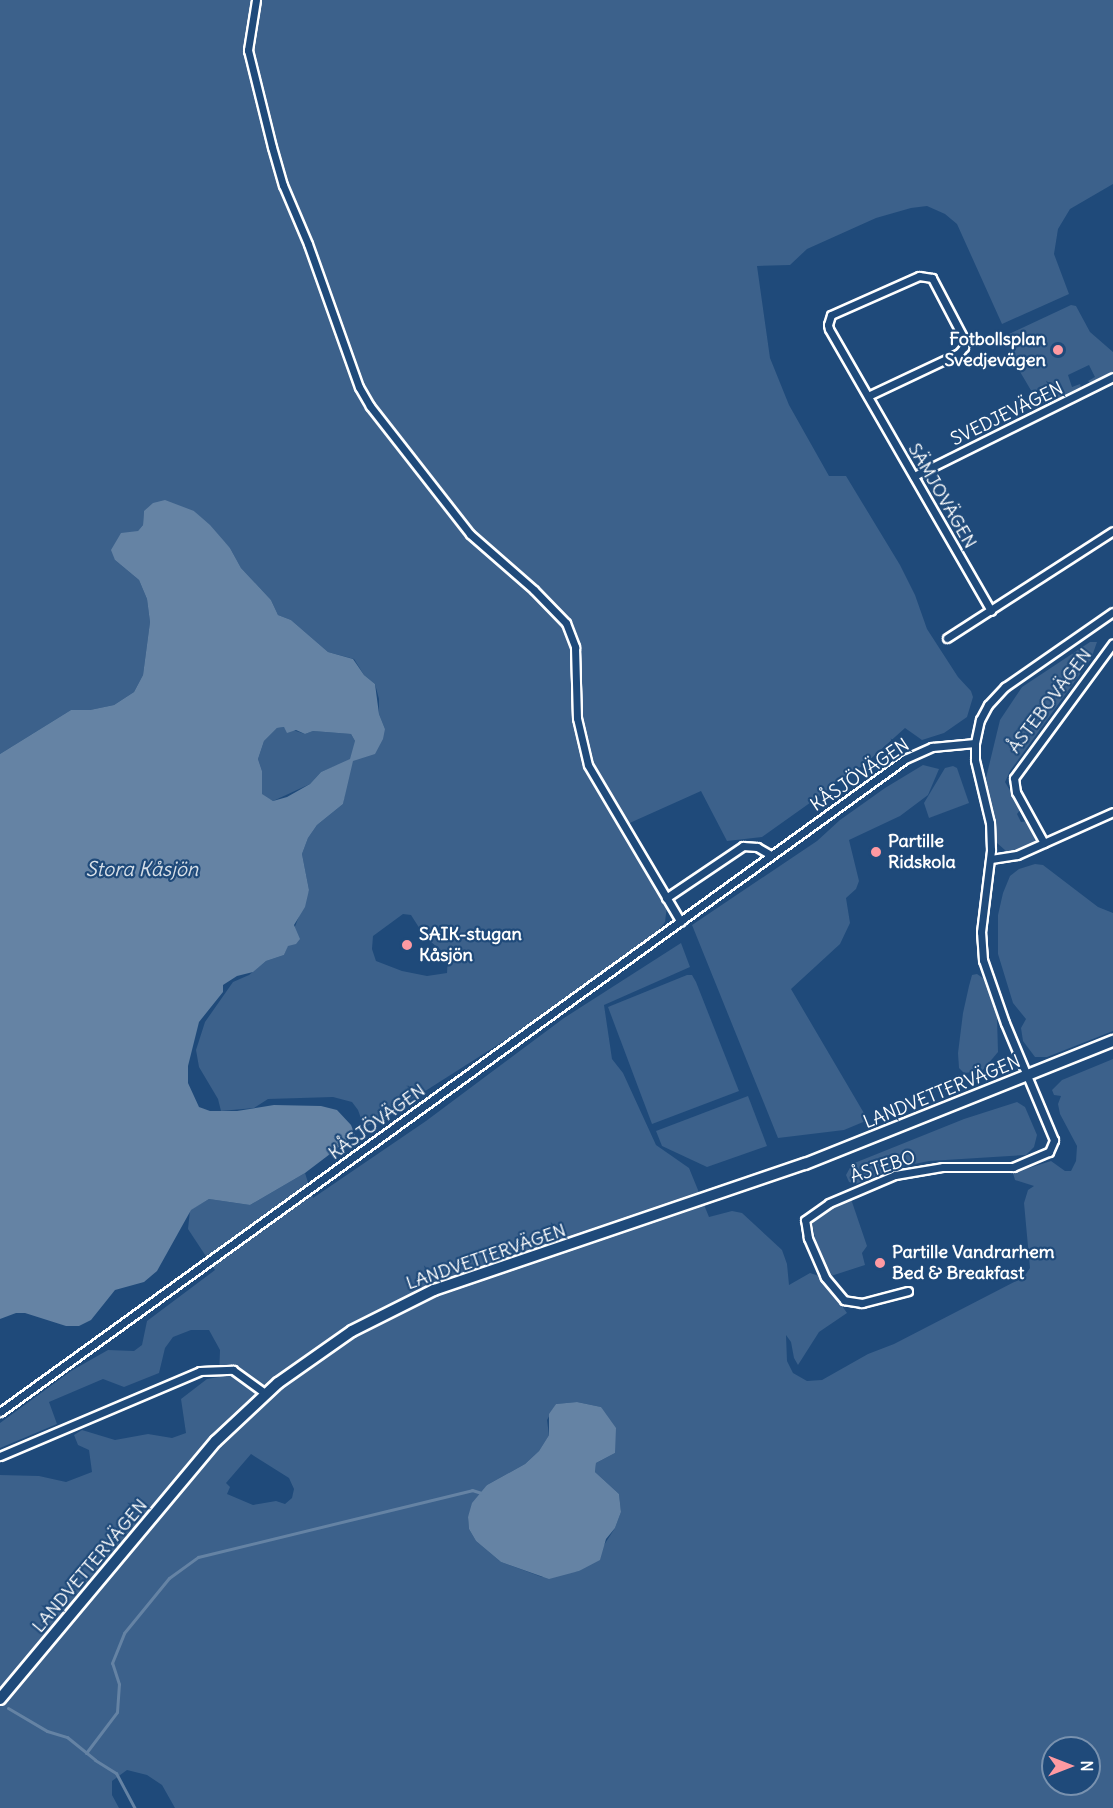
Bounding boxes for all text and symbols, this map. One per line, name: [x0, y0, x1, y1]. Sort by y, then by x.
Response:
place label: Fotbollsplan Svedjevägen: [944, 329, 1046, 372]
marker: Fotbollsplan Svedjevägen: [1051, 343, 1065, 357]
street label: SVEDJEVÄGEN: [947, 378, 1067, 450]
street label: SÄMJOVÄGEN: [903, 440, 981, 552]
street label: ÅSTEBOVÄGEN: [1004, 644, 1096, 758]
street label: KÅSJÖVÄGEN: [807, 734, 913, 816]
place label: Partille Ridskola: [888, 831, 956, 874]
marker: Partille Ridskola: [869, 845, 883, 859]
water label: Stora Kåsjön: [86, 856, 198, 880]
place label: SAIK-stugan Kåsjön: [419, 924, 522, 966]
marker: SAIK-stugan Kåsjön: [400, 938, 414, 952]
street label: LANDVETTERVÄGEN: [860, 1051, 1024, 1133]
street label: KÅSJÖVÄGEN: [324, 1080, 430, 1164]
street label: ÅSTEBO: [848, 1146, 918, 1188]
street label: LANDVETTERVÄGEN: [403, 1220, 569, 1294]
place label: Partille Vandrarhem Bed & Breakfast: [892, 1242, 1055, 1284]
marker: Partille Vandrarhem Bed & Breakfast: [873, 1256, 887, 1270]
street label: LANDVETTERVÄGEN: [28, 1495, 152, 1637]
north arrow: [1041, 1736, 1101, 1796]
text: N: [1077, 1760, 1097, 1772]

